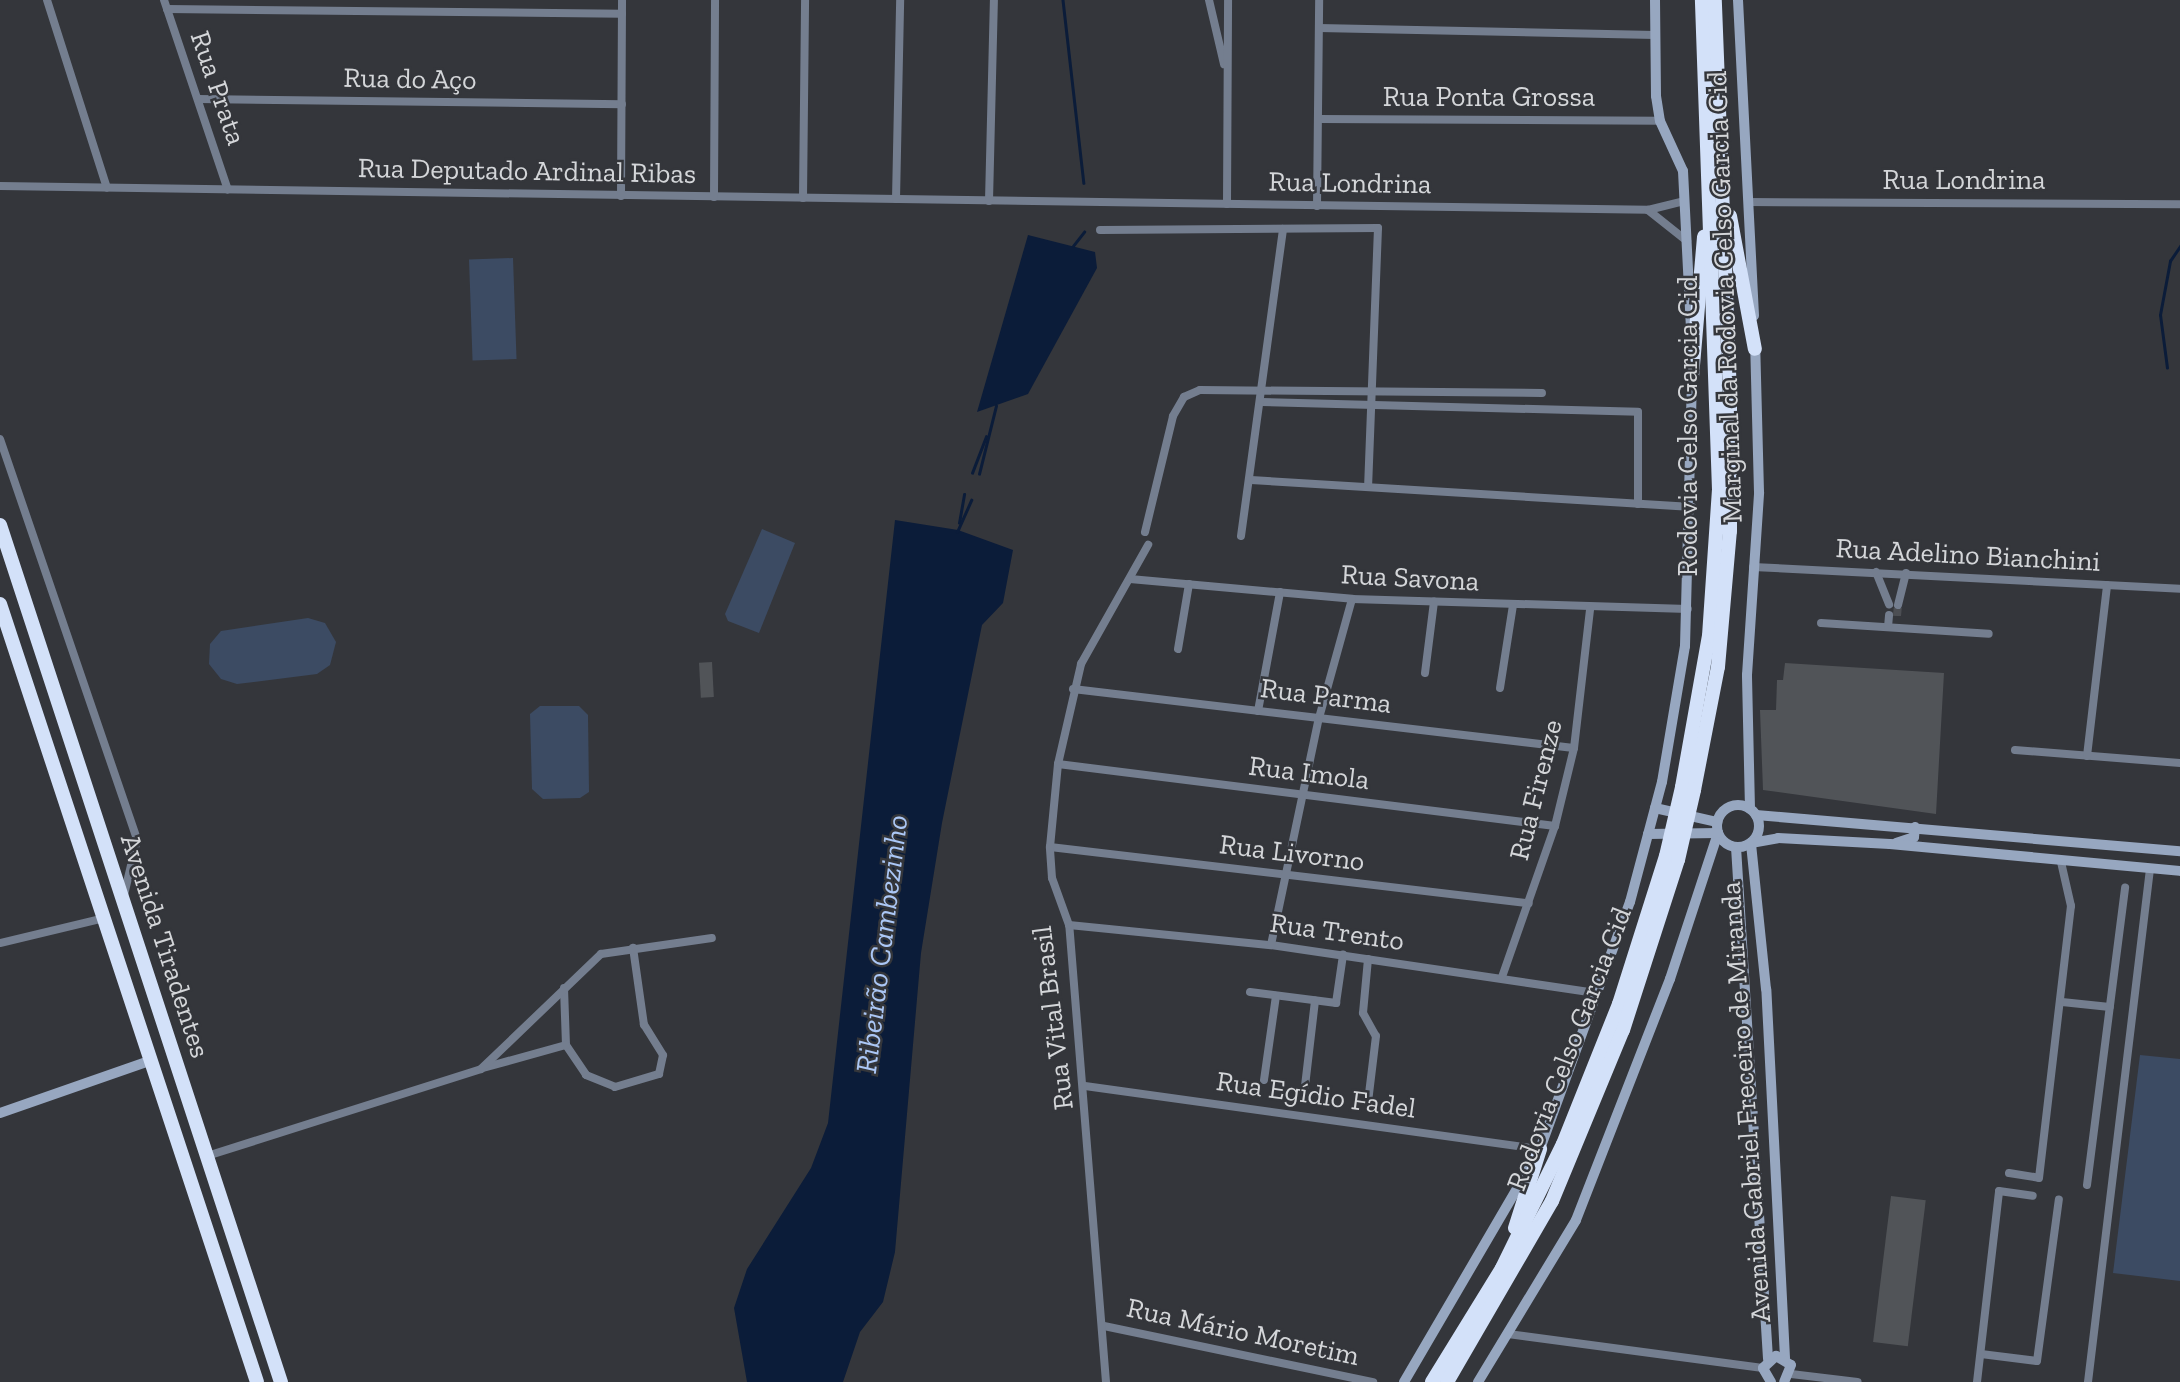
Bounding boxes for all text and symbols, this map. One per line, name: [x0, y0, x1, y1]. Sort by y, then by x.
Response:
street label: Rua Prata: [183, 27, 253, 149]
street label: Rua do Aço: [343, 61, 477, 97]
street label: Marginal da Rodovia Celso Garcia Cid: [1700, 70, 1750, 524]
street label: Rua Ponta Grossa: [1383, 80, 1595, 114]
street label: Rua Deputado Ardinal Ribas: [357, 151, 697, 191]
street label: Rua Londrina: [1882, 163, 2046, 197]
street label: Rua Londrina: [1268, 165, 1432, 201]
street label: Rodovia Celso Garcia Cid: [1671, 276, 1705, 576]
street label: Rua Adelino Bianchini: [1834, 531, 2102, 579]
street label: Rua Savona: [1340, 558, 1480, 598]
street label: Rua Parma: [1259, 671, 1393, 721]
street label: Rua Firenze: [1502, 716, 1570, 864]
street label: Rua Imola: [1247, 749, 1371, 797]
water label: Ribeirão Cambezinho: [848, 813, 916, 1075]
street label: Rua Livorno: [1218, 827, 1366, 879]
street label: Avenida Tiradentes: [113, 830, 217, 1062]
street label: Avenida Gabriel Freceiro de Miranda: [1714, 880, 1778, 1324]
street label: Rodovia Celso Garcia Cid: [1499, 903, 1639, 1195]
street label: Rua Trento: [1268, 906, 1406, 958]
street label: Rua Vital Brasil: [1025, 924, 1081, 1112]
street label: Rua Egídio Fadel: [1214, 1064, 1418, 1126]
street label: Rua Mário Moretim: [1124, 1291, 1362, 1373]

